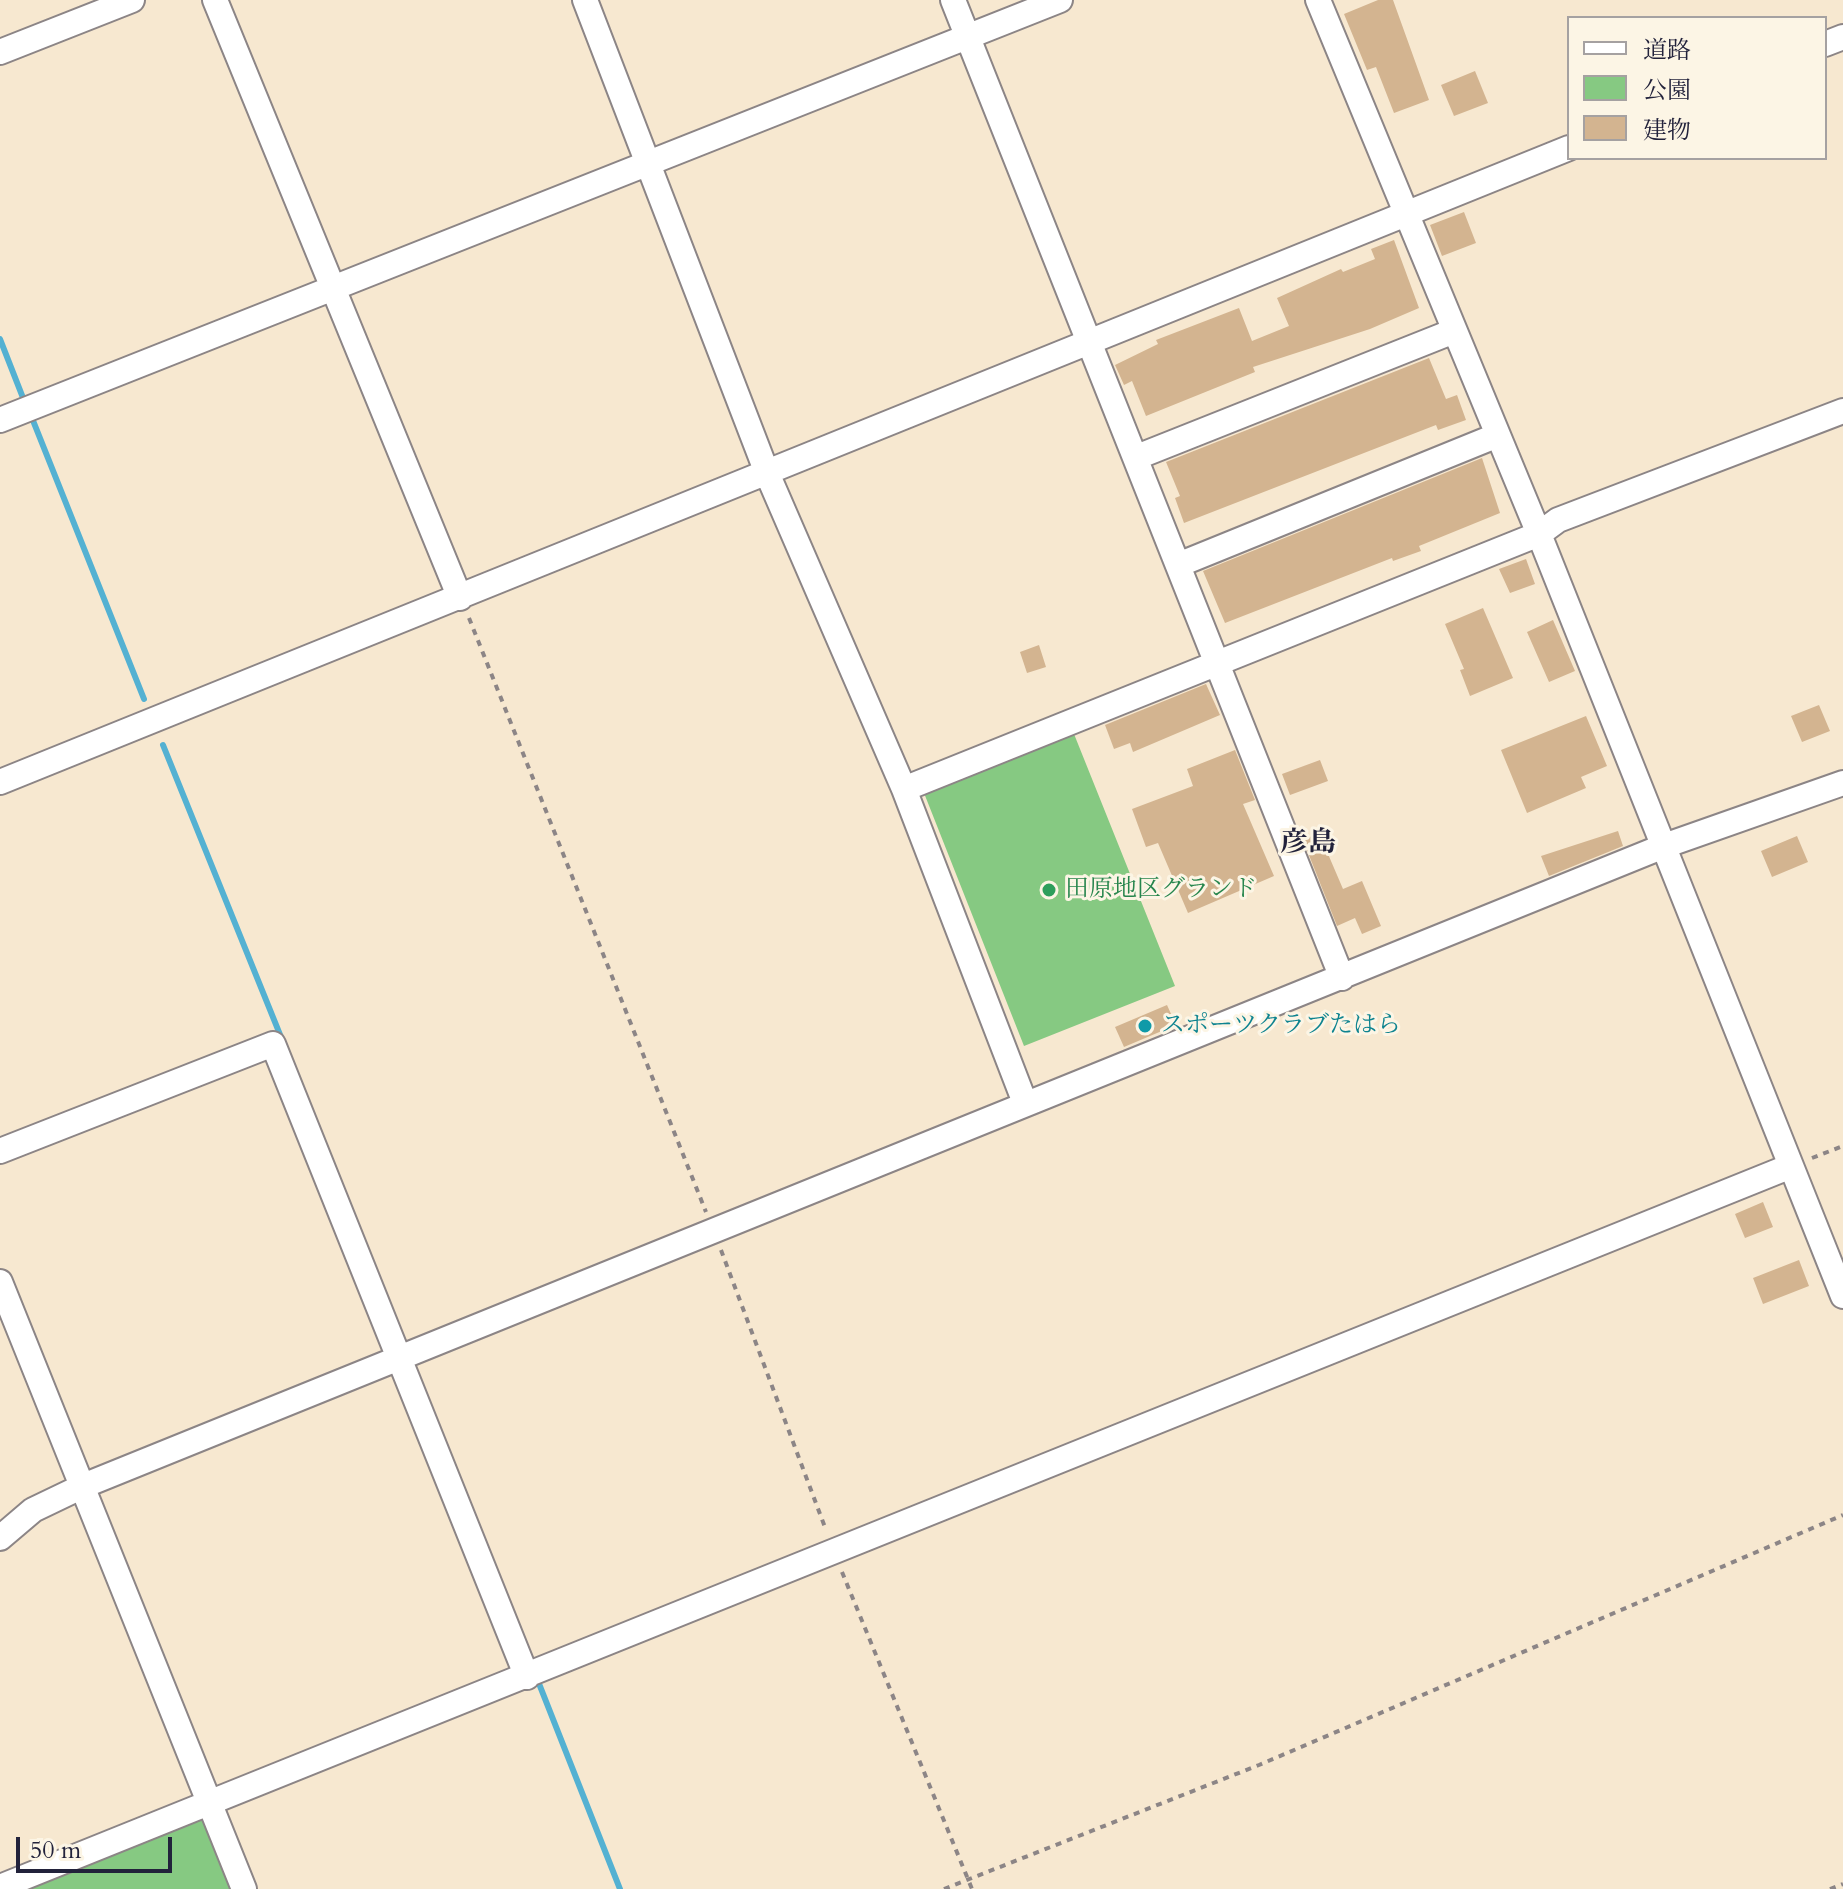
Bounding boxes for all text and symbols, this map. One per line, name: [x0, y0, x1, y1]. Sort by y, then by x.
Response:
legend: [1567, 16, 1827, 160]
text: 道路: [1643, 34, 1691, 67]
text: 公園: [1643, 74, 1691, 107]
text: 建物: [1643, 114, 1691, 147]
district label: 彦島: [1280, 828, 1336, 862]
place label: 田原地区グランド: [1065, 876, 1257, 904]
marker: 田原地区グランド: [1040, 881, 1058, 899]
place label: スポーツクラブたはら: [1161, 1012, 1401, 1040]
marker: スポーツクラブたはら: [1136, 1017, 1154, 1035]
scale bar: [20, 1821, 176, 1871]
text: 50 m: [30, 1834, 81, 1867]

